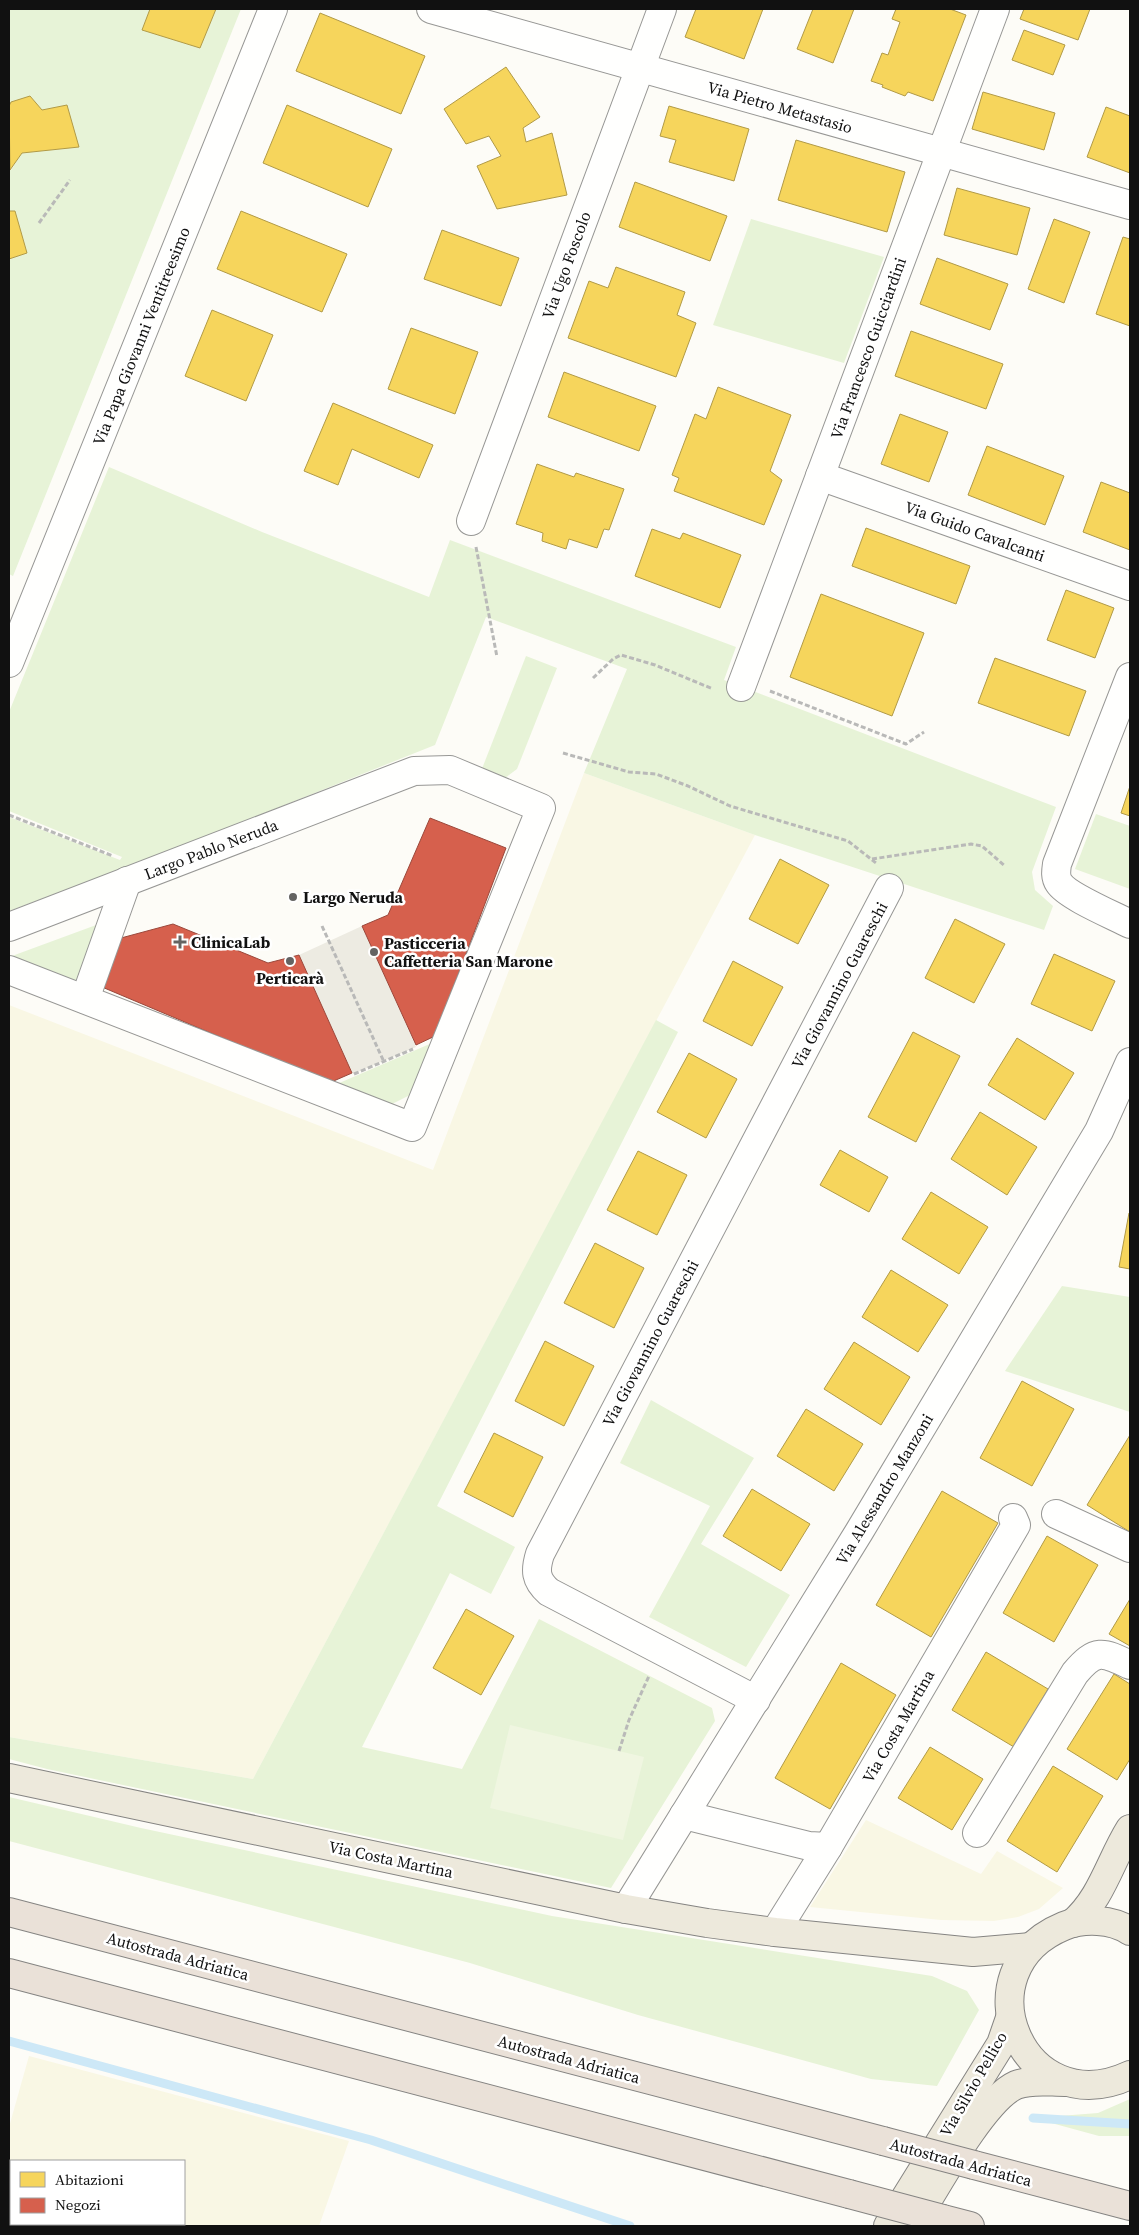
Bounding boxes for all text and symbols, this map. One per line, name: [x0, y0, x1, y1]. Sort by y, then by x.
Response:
street label: Via Pietro Metastasio: [705, 76, 855, 138]
street label: Via Ugo Foscolo: [536, 208, 596, 322]
street label: Via Papa Giovanni Ventitreesimo: [87, 223, 195, 448]
street label: Via Francesco Guicciardini: [825, 254, 911, 442]
street label: Via Guido Cavalcanti: [902, 495, 1048, 567]
street label: Largo Pablo Neruda: [141, 813, 282, 885]
place label: Largo Neruda: [303, 886, 404, 908]
marker: Largo Neruda: [287, 891, 299, 903]
street label: Via Giovannino Guareschi: [786, 898, 892, 1072]
place label: ClinicaLab: [191, 931, 270, 953]
place label: Pasticceria Caffetteria San Marone: [384, 932, 553, 972]
marker: ClinicaLab: [173, 935, 187, 949]
marker: Pasticceria Caffetteria San Marone: [368, 946, 380, 958]
marker: Perticarà: [284, 955, 296, 967]
place label: Perticarà: [256, 967, 325, 989]
street label: Via Giovannino Guareschi: [597, 1256, 703, 1430]
street label: Via Alessandro Manzoni: [830, 1409, 938, 1569]
street label: Via Costa Martina: [857, 1665, 940, 1786]
street label: Via Costa Martina: [327, 1835, 456, 1883]
street label: Autostrada Adriatica: [105, 1926, 252, 1986]
street label: Via Silvio Pellico: [934, 2027, 1012, 2141]
street label: Autostrada Adriatica: [496, 2029, 643, 2089]
street label: Autostrada Adriatica: [888, 2132, 1035, 2192]
legend: [10, 2160, 185, 2225]
text: Abitazioni: [55, 2169, 124, 2190]
text: Negozi: [55, 2194, 101, 2215]

